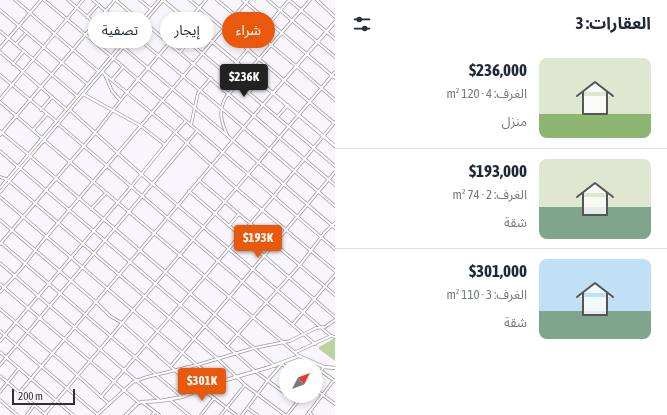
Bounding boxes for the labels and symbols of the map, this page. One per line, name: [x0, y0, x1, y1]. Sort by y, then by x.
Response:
pin: $236K: [216, 64, 272, 98]
pin: $193K: [230, 225, 286, 259]
north arrow: [279, 359, 323, 403]
pin: $301K: [174, 368, 230, 402]
scale bar: [12, 387, 75, 406]

